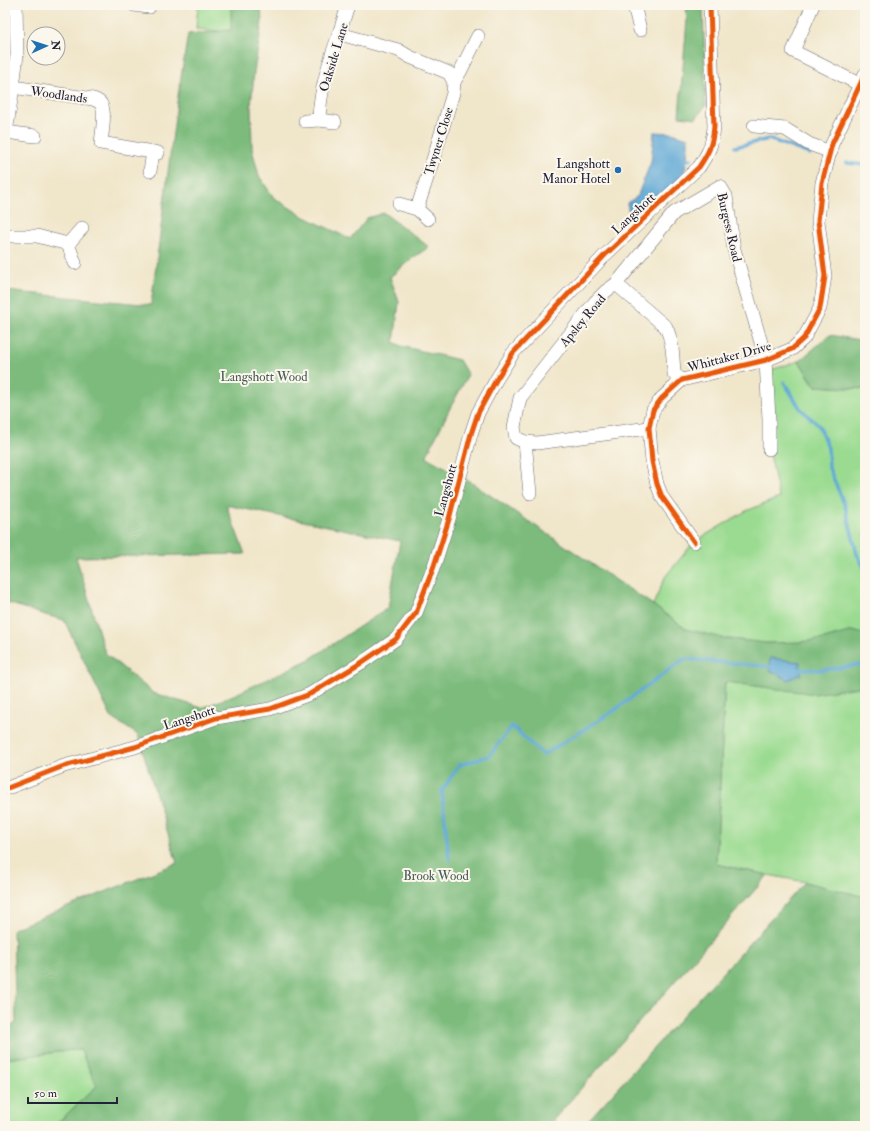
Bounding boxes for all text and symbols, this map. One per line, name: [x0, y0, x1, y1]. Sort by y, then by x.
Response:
street label: Oakside Lane: [316, 20, 352, 94]
north arrow: [26, 26, 66, 66]
text: N: [49, 39, 62, 52]
street label: Woodlands: [28, 83, 89, 107]
street label: Twyner Close: [421, 105, 458, 178]
place label: Langshott Manor Hotel: [542, 156, 611, 187]
marker: Langshott Manor Hotel: [613, 165, 623, 175]
street label: Langshott: [609, 190, 659, 238]
street label: Burgess Road: [713, 191, 745, 264]
street label: Apsley Road: [556, 291, 610, 352]
street label: Whittaker Drive: [685, 338, 773, 376]
park label: Langshott Wood: [220, 369, 308, 385]
street label: Langshott: [431, 462, 461, 518]
street label: Langshott: [161, 702, 217, 734]
park label: Brook Wood: [403, 868, 469, 884]
scale bar: [28, 1079, 117, 1105]
text: 50 m: [34, 1086, 58, 1101]

